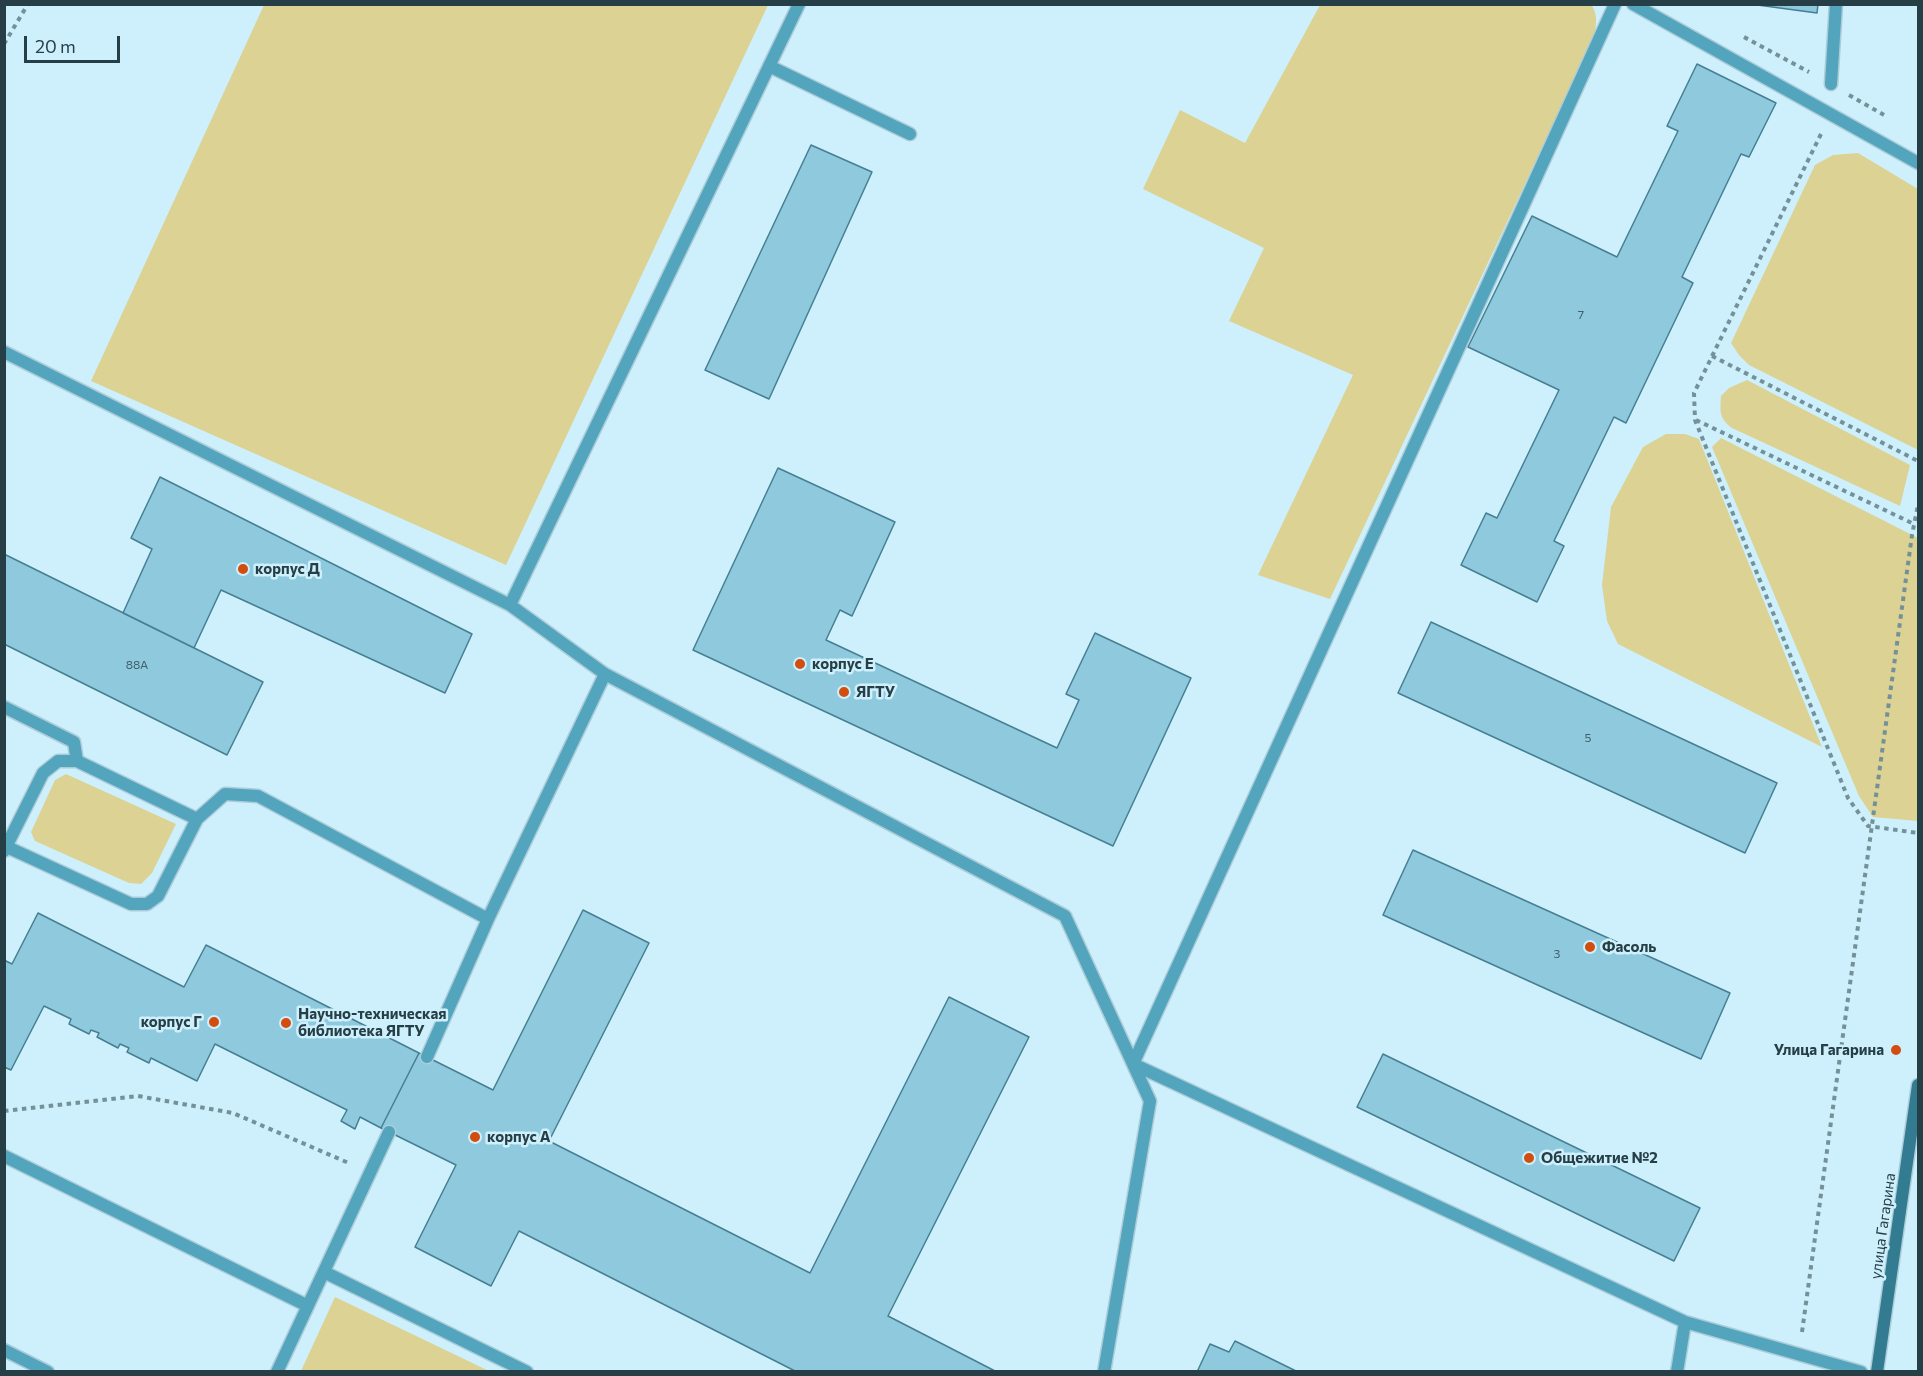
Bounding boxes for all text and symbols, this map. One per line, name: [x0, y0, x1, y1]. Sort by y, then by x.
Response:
scale bar: [27, 24, 123, 62]
text: 20 m: [35, 35, 76, 57]
house number: 7: [1578, 308, 1584, 322]
place label: корпус Д: [255, 560, 320, 578]
marker: корпус Д: [236, 562, 250, 576]
place label: корпус Е: [812, 655, 874, 673]
marker: корпус Е: [793, 657, 807, 671]
house number: 88А: [126, 658, 148, 672]
place label: ЯГТУ: [856, 683, 895, 701]
marker: ЯГТУ: [837, 685, 851, 699]
house number: 5: [1585, 731, 1591, 745]
place label: Фасоль: [1602, 938, 1656, 956]
marker: Фасоль: [1583, 940, 1597, 954]
house number: 3: [1554, 947, 1560, 961]
place label: Научно-техническая библиотека ЯГТУ: [298, 1005, 447, 1040]
place label: корпус Г: [141, 1013, 202, 1031]
marker: корпус Г: [207, 1015, 221, 1029]
marker: Научно-техническая библиотека ЯГТУ: [279, 1016, 293, 1030]
place label: Улица Гагарина: [1774, 1041, 1884, 1059]
marker: Улица Гагарина: [1889, 1043, 1903, 1057]
place label: корпус А: [487, 1128, 550, 1146]
marker: корпус А: [468, 1130, 482, 1144]
place label: Общежитие №2: [1541, 1149, 1658, 1167]
marker: Общежитие №2: [1522, 1151, 1536, 1165]
street label: улица Гагарина: [1867, 1172, 1899, 1280]

